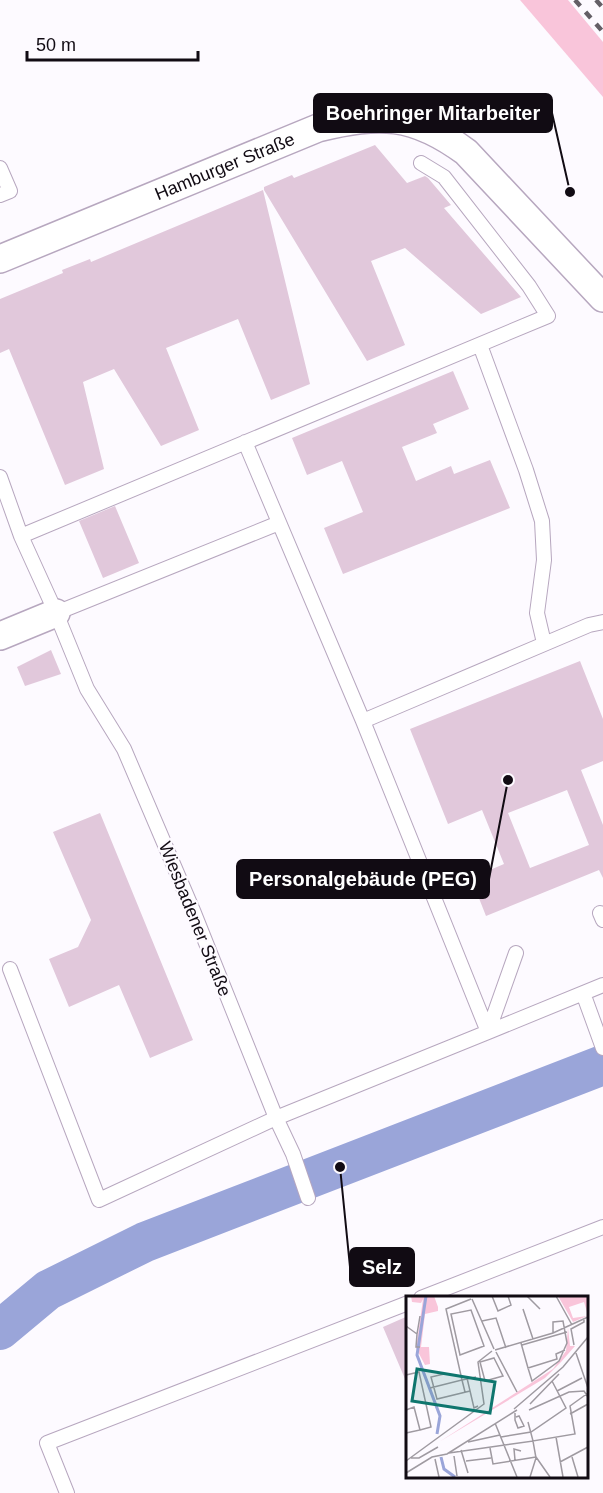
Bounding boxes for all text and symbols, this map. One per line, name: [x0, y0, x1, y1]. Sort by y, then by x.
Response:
scale bar: [27, 24, 198, 62]
text: 50 m: [36, 35, 76, 55]
callout: Boehringer Mitarbeiter: [314, 94, 552, 132]
text: Boehringer Mitarbeiter: [326, 102, 540, 124]
street label: Hamburger Straße: [152, 129, 297, 204]
street label: Wiesbadener Straße: [155, 839, 235, 999]
callout: Personalgebäude (PEG): [237, 860, 489, 898]
text: Personalgebäude (PEG): [249, 868, 477, 890]
callout: Selz: [350, 1248, 414, 1286]
text: Selz: [362, 1256, 402, 1278]
inset map: [406, 1296, 588, 1478]

